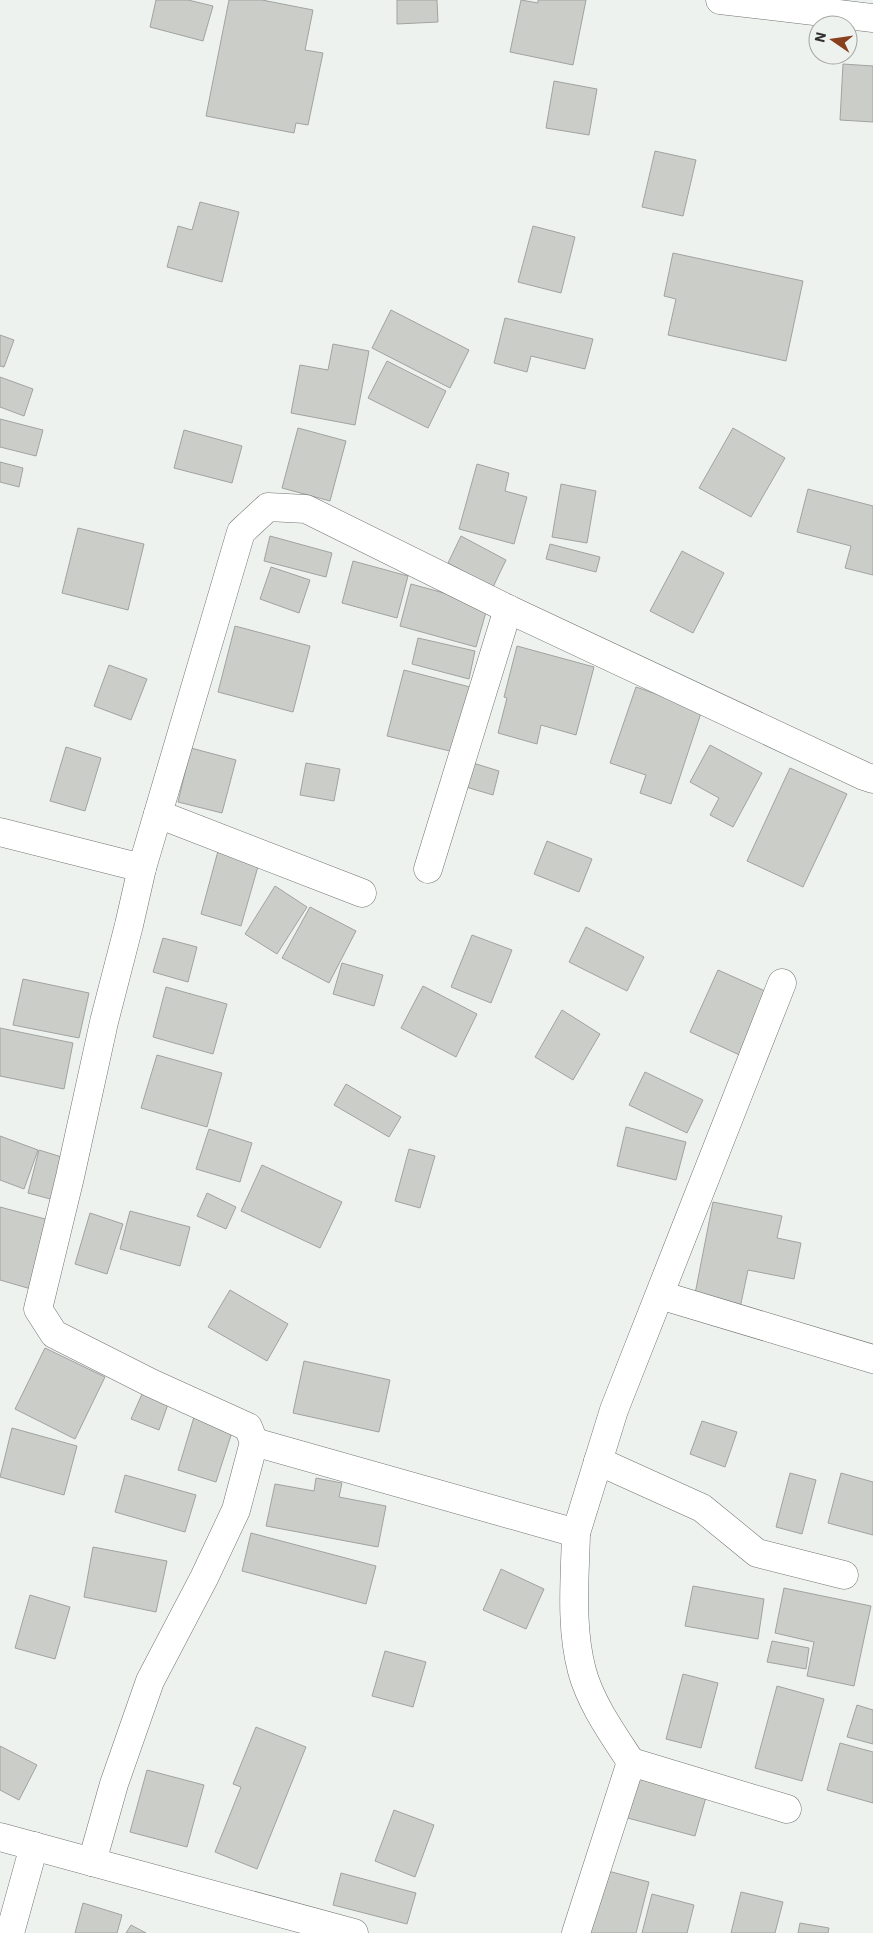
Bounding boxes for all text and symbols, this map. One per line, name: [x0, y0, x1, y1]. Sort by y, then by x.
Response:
north arrow: [808, 15, 858, 65]
text: N: [810, 30, 830, 44]

